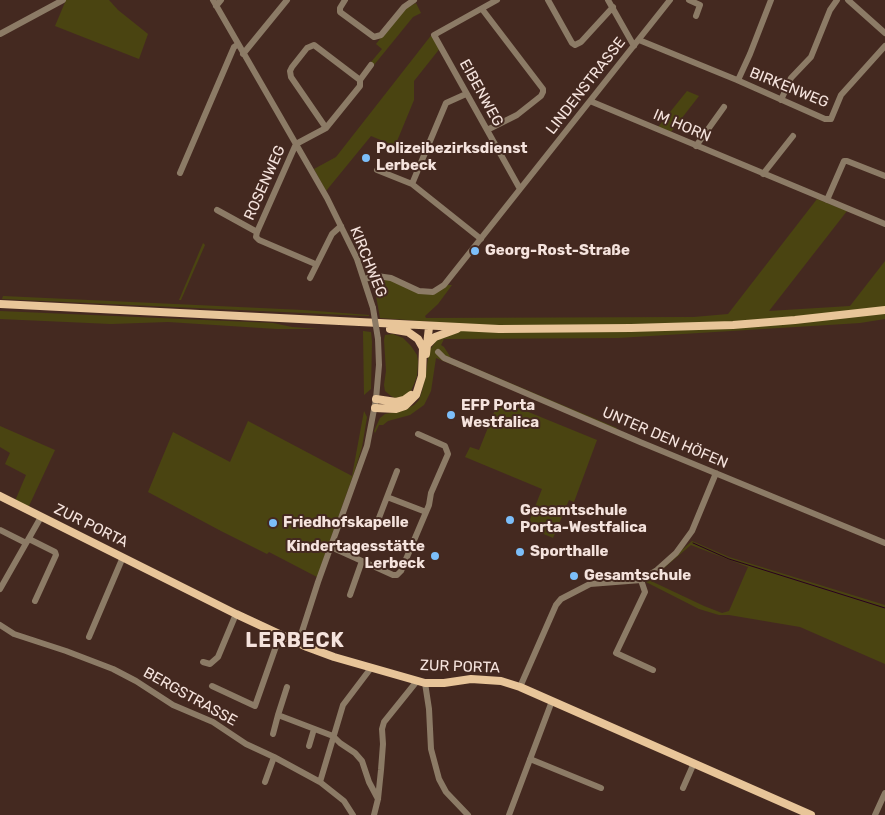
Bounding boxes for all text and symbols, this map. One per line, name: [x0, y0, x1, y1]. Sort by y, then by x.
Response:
street label: LINDENSTRASSE: [543, 34, 629, 138]
street label: EIBENWEG: [455, 56, 507, 130]
street label: BIRKENWEG: [747, 64, 831, 112]
street label: IM HORN: [651, 106, 713, 146]
place label: Polizeibezirksdienst Lerbeck: [376, 140, 527, 175]
street label: ROSENWEG: [241, 143, 289, 223]
marker: Polizeibezirksdienst Lerbeck: [360, 152, 372, 164]
street label: KIRCHWEG: [346, 224, 390, 300]
place label: Georg-Rost-Straße: [485, 242, 630, 260]
marker: Georg-Rost-Straße: [469, 245, 481, 257]
place label: EFP Porta Westfalica: [461, 397, 539, 432]
street label: UNTER DEN HÖFEN: [599, 403, 731, 473]
marker: EFP Porta Westfalica: [445, 409, 457, 421]
street label: ZUR PORTA: [51, 500, 131, 552]
place label: Gesamtschule Porta-Westfalica: [520, 502, 647, 537]
place label: Friedhofskapelle: [283, 514, 409, 532]
marker: Gesamtschule Porta-Westfalica: [504, 514, 516, 526]
marker: Friedhofskapelle: [267, 517, 279, 529]
place label: Kindertagesstätte Lerbeck: [286, 538, 425, 573]
place label: Sporthalle: [530, 543, 608, 561]
marker: Sporthalle: [514, 546, 526, 558]
marker: Kindertagesstätte Lerbeck: [429, 550, 441, 562]
place label: Gesamtschule: [584, 567, 691, 585]
marker: Gesamtschule: [568, 570, 580, 582]
district label: LERBECK: [244, 629, 346, 653]
street label: ZUR PORTA: [420, 657, 500, 677]
street label: BERGSTRASSE: [140, 664, 240, 730]

